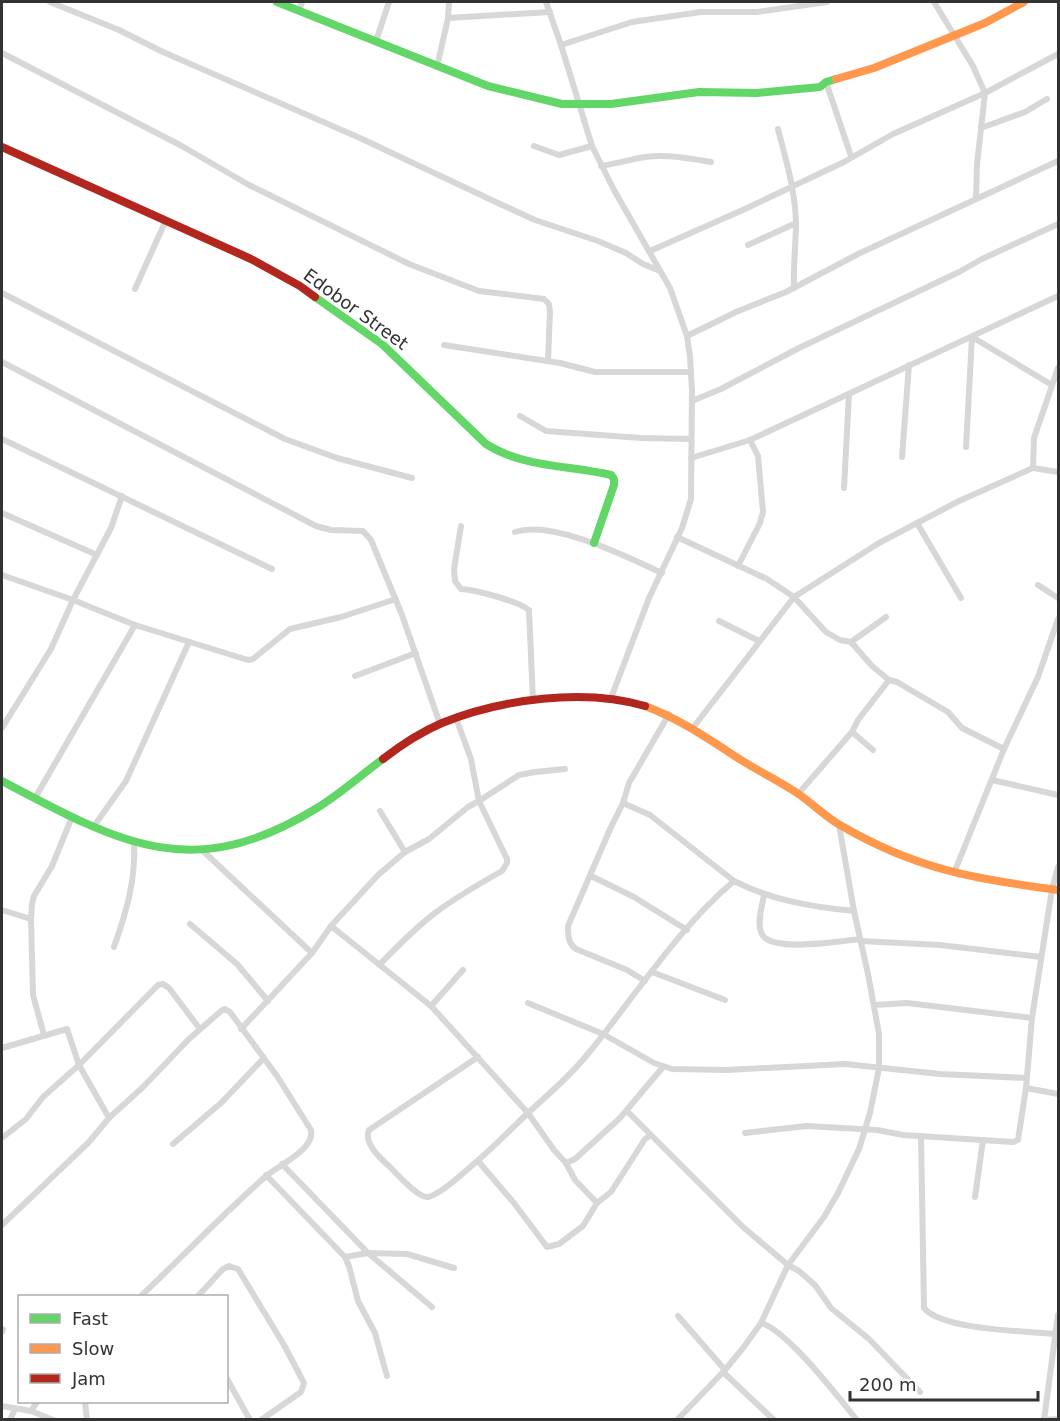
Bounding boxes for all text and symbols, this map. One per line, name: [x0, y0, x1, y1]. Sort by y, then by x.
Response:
street label: Edobor Street: [300, 264, 412, 354]
legend: [18, 1295, 228, 1403]
text: Fast: [72, 1308, 108, 1329]
text: Slow: [72, 1338, 114, 1359]
scale bar: [850, 1364, 1038, 1402]
text: Jam: [71, 1368, 106, 1389]
text: 200 m: [859, 1374, 917, 1395]

